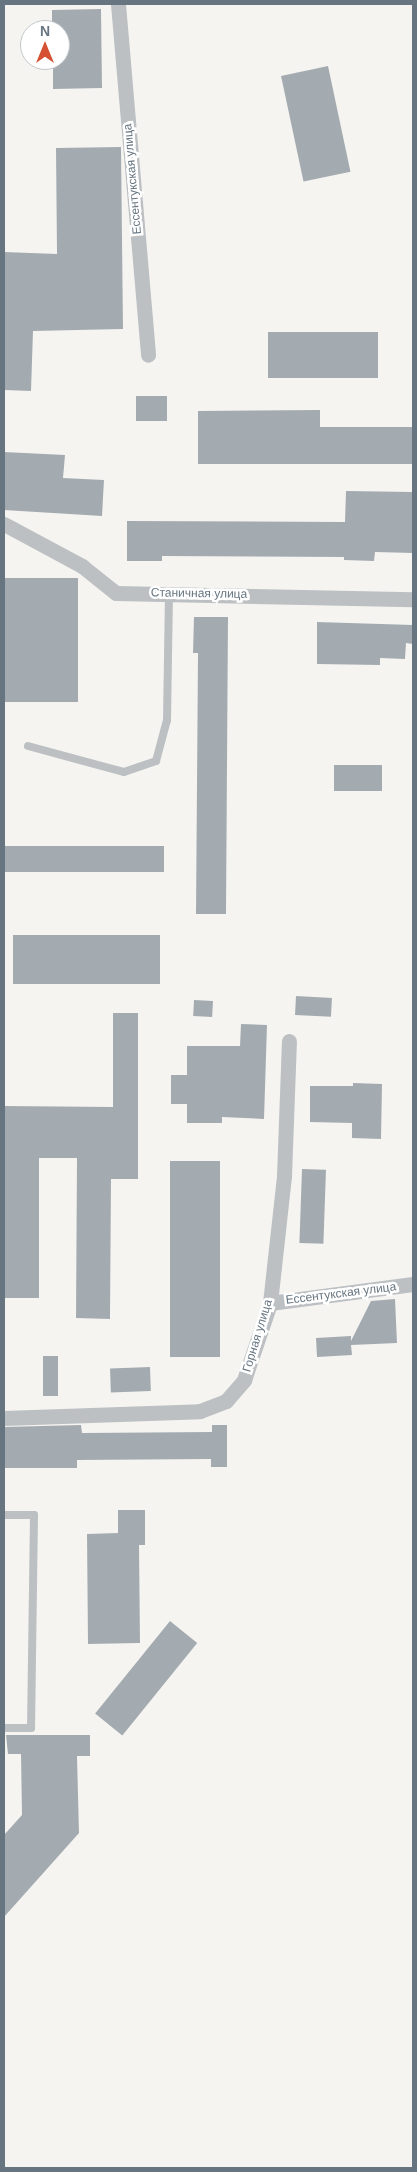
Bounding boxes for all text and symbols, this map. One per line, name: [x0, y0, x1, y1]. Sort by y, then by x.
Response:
north arrow: [20, 20, 70, 70]
text: N: [40, 23, 50, 39]
street label: Ессентукская улица: [121, 123, 145, 235]
street label: Станичная улица: [151, 586, 247, 602]
street label: Ессентукская улица: [285, 1280, 397, 1308]
street label: Горная улица: [240, 1298, 276, 1374]

